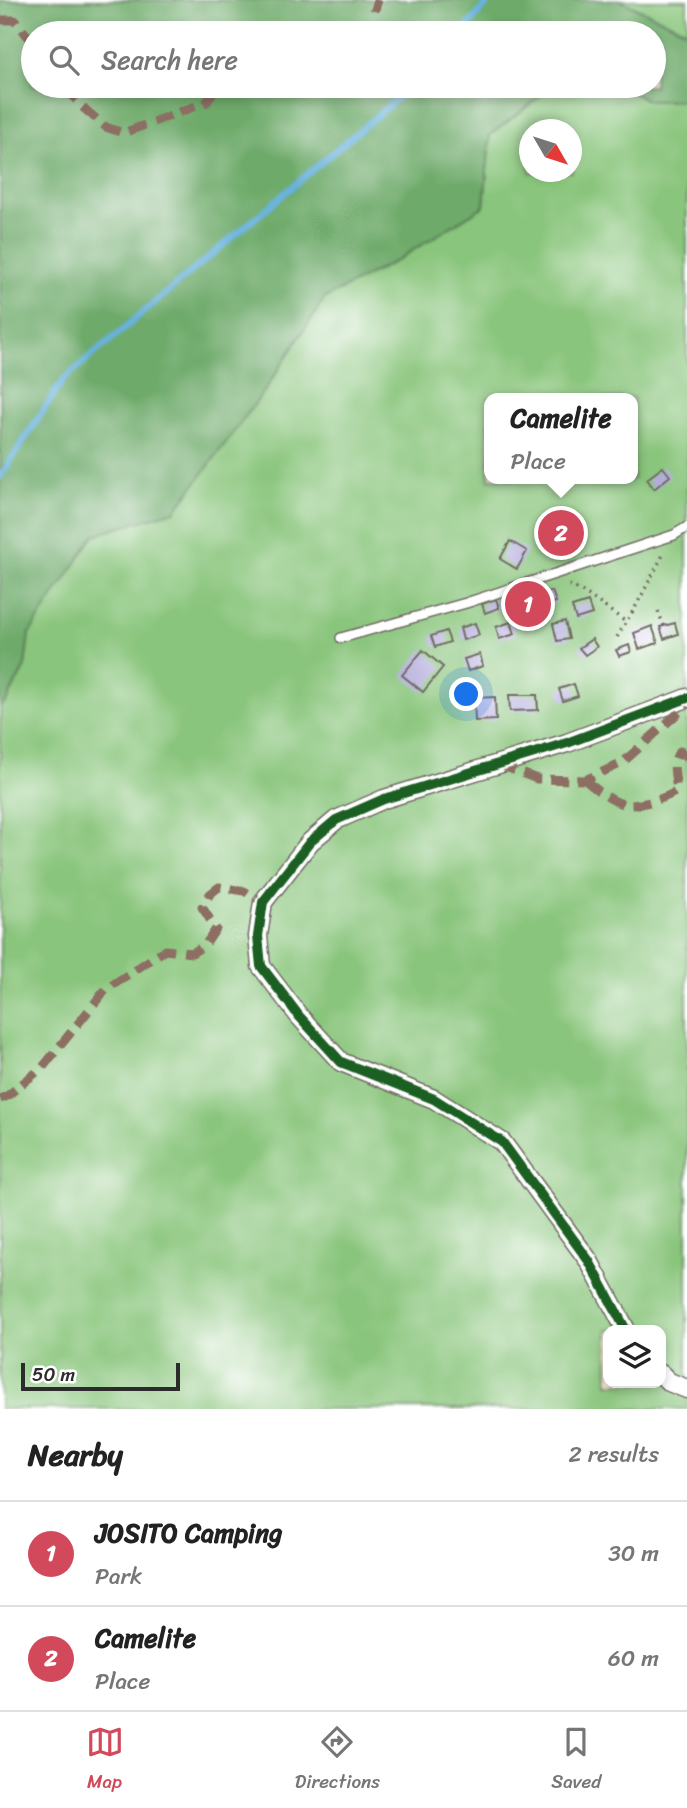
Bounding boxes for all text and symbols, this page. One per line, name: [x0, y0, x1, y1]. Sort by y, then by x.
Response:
search box: [21, 21, 666, 98]
text: Search here: [101, 37, 238, 83]
icon: search: [45, 41, 83, 79]
north arrow: [519, 119, 582, 182]
popup: [484, 393, 638, 484]
text: Camelite: [510, 395, 612, 441]
text: Place: [510, 441, 566, 482]
pin: 2: [538, 507, 584, 559]
pin: 1: [505, 578, 551, 630]
your location: [449, 677, 483, 711]
map controls: [603, 1325, 666, 1388]
button: layers: [603, 1325, 666, 1388]
text: 50 m: [32, 1358, 75, 1391]
scale bar: [21, 1360, 180, 1392]
text: Nearby: [28, 1428, 123, 1482]
text: 2 results: [568, 1434, 659, 1475]
text: JOSITO Camping: [95, 1510, 282, 1556]
text: 1: [46, 1533, 56, 1574]
text: 30 m: [608, 1533, 659, 1574]
text: Park: [95, 1556, 142, 1597]
text: Camelite: [95, 1615, 196, 1661]
text: 2: [44, 1638, 58, 1679]
text: 60 m: [608, 1638, 659, 1679]
text: Place: [95, 1661, 150, 1702]
tab: Map: [86, 1723, 124, 1798]
tab: Directions: [295, 1723, 380, 1798]
tab: Saved: [551, 1723, 601, 1798]

